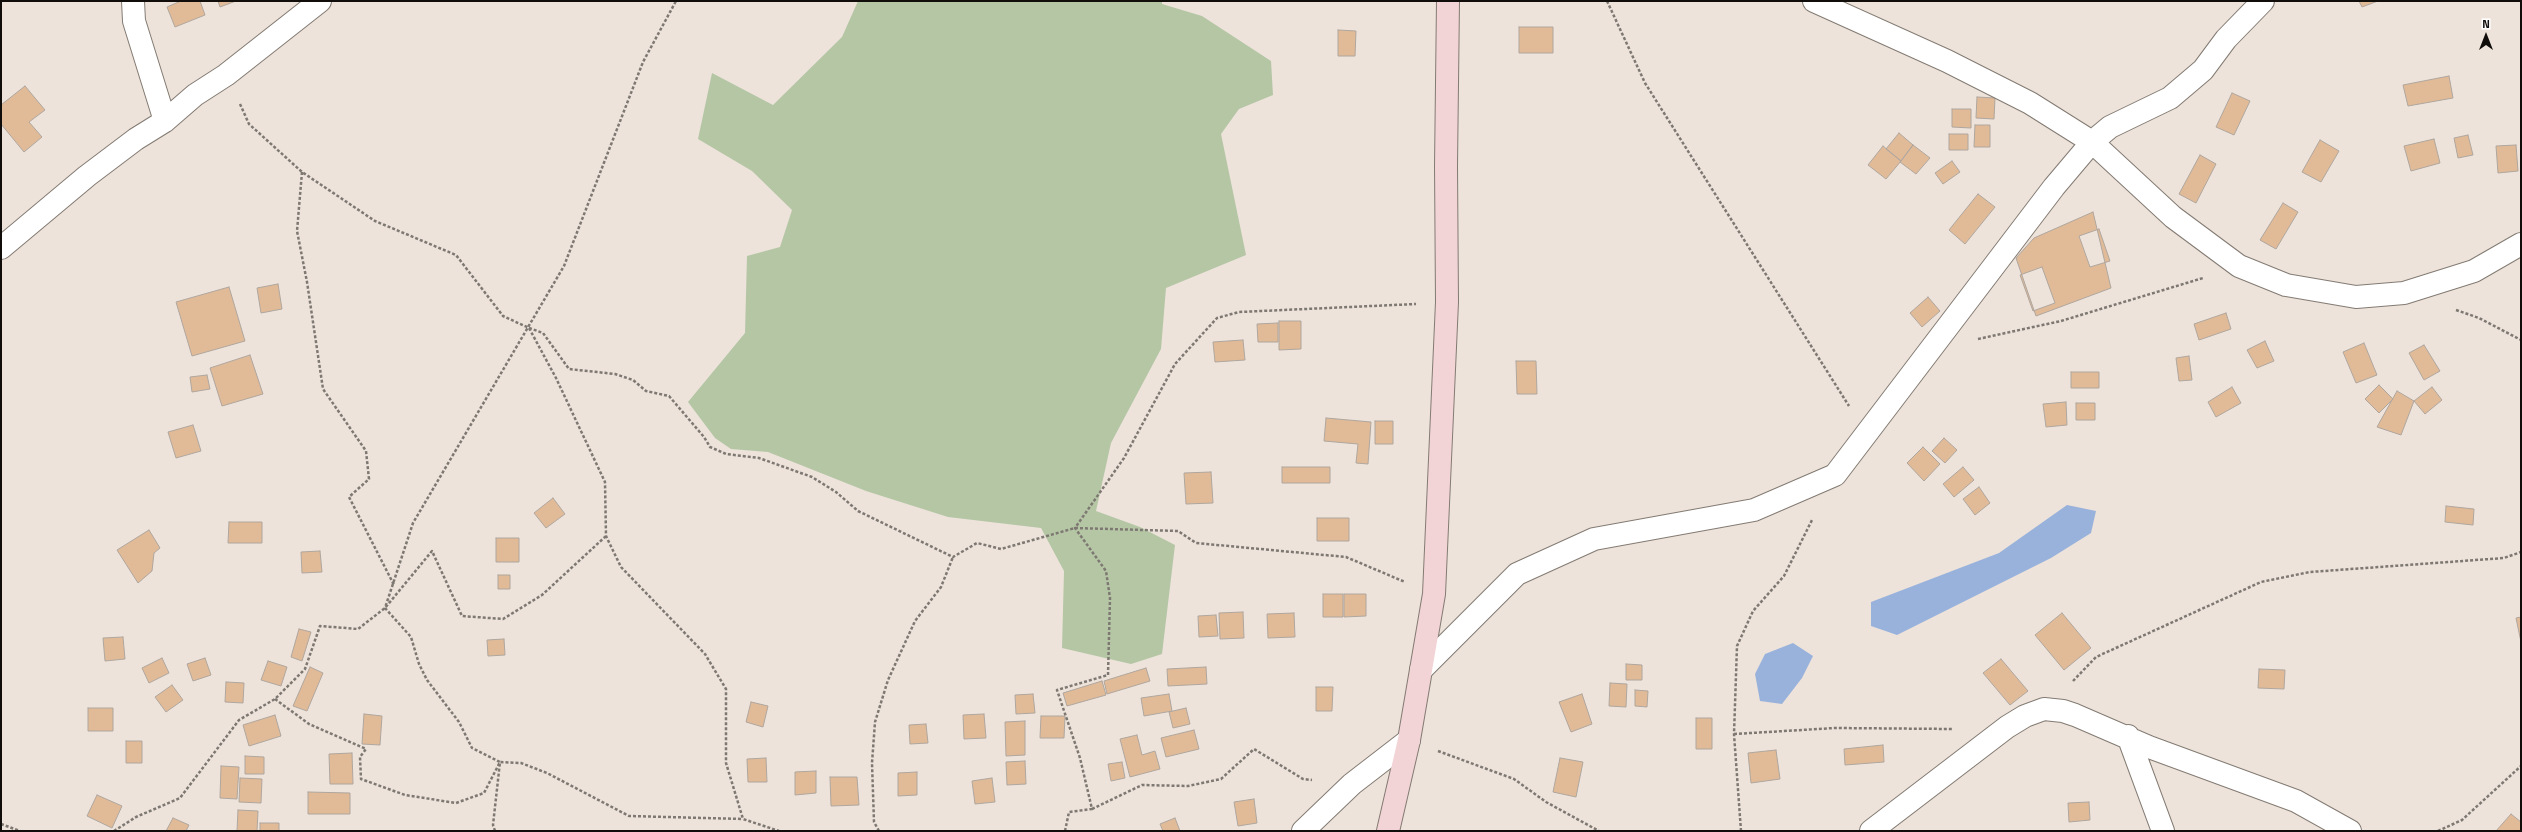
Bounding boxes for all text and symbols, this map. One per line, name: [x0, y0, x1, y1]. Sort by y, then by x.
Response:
north arrow: [2466, 16, 2506, 56]
text: N: [2482, 16, 2490, 32]

